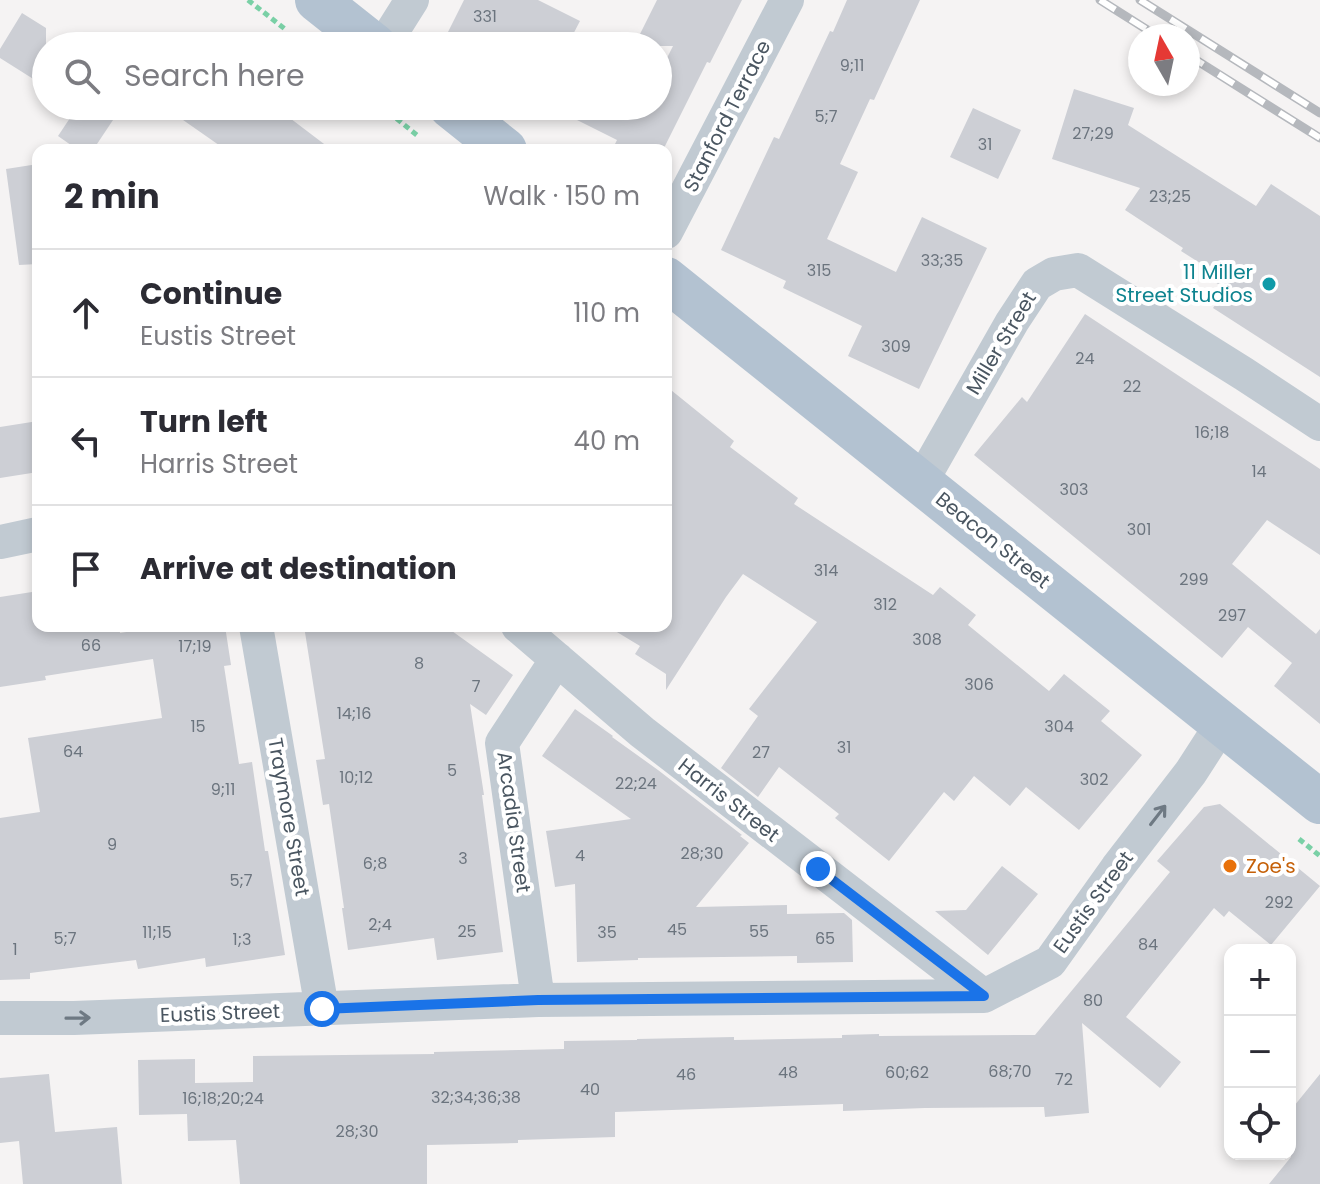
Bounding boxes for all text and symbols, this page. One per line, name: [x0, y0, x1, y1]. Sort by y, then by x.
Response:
house number: 331: [473, 5, 497, 28]
north arrow: [1128, 24, 1200, 96]
search box: [32, 32, 672, 120]
street label: Stanford Terrace: [677, 35, 777, 197]
icon: search: [60, 54, 104, 98]
text: Search here: [124, 54, 305, 97]
house number: 9;11: [840, 54, 864, 77]
house number: 5;7: [814, 105, 838, 128]
house number: 27;29: [1072, 122, 1114, 145]
house number: 31: [978, 133, 992, 156]
text: 2 min: [64, 172, 160, 220]
text: Walk · 150 m: [483, 178, 640, 214]
house number: 23;25: [1149, 185, 1191, 208]
house number: 33;35: [921, 249, 963, 272]
place label: 11 Miller Street Studios: [1116, 258, 1253, 309]
house number: 315: [807, 259, 831, 282]
text: Continue: [140, 272, 282, 315]
marker: 11 Miller Street Studios: [1260, 275, 1278, 293]
street label: Miller Street: [959, 286, 1043, 400]
icon: ahead: [64, 291, 108, 335]
text: 110 m: [573, 295, 640, 331]
text: Eustis Street: [140, 318, 296, 354]
house number: 309: [881, 335, 911, 358]
house number: 24: [1075, 347, 1095, 370]
house number: 22: [1123, 375, 1141, 398]
text: Turn left: [140, 400, 268, 443]
icon: left: [64, 419, 108, 463]
house number: 16;18: [1195, 421, 1229, 444]
text: 40 m: [574, 423, 640, 459]
text: Harris Street: [140, 446, 298, 482]
house number: 14: [1251, 460, 1267, 483]
house number: 303: [1060, 478, 1088, 501]
street label: Beacon Street: [930, 485, 1056, 595]
house number: 301: [1127, 518, 1151, 541]
icon: arrive: [64, 547, 108, 591]
text: Arrive at destination: [140, 547, 457, 590]
house number: 314: [814, 559, 838, 582]
house number: 299: [1179, 568, 1209, 591]
house number: 312: [873, 593, 897, 616]
house number: 297: [1218, 604, 1246, 627]
house number: 308: [912, 628, 942, 651]
house number: 66: [81, 634, 101, 657]
house number: 17;19: [178, 635, 212, 658]
house number: 8: [414, 652, 424, 675]
house number: 306: [964, 673, 994, 696]
house number: 7: [472, 675, 481, 698]
house number: 14;16: [337, 702, 371, 725]
house number: 15: [190, 715, 206, 738]
house number: 304: [1044, 715, 1074, 738]
street label: Traymore Street: [261, 736, 317, 898]
house number: 31: [837, 736, 851, 759]
house number: 64: [63, 740, 83, 763]
house number: 27: [752, 741, 770, 764]
street label: Arcadia Street: [490, 750, 538, 894]
street label: Harris Street: [672, 752, 786, 848]
house number: 5: [447, 759, 457, 782]
house number: 10;12: [339, 766, 373, 789]
house number: 302: [1080, 768, 1108, 791]
house number: 22;24: [615, 772, 657, 795]
house number: 9;11: [211, 778, 235, 801]
one-way arrow: [1149, 805, 1166, 826]
house number: 9: [107, 833, 117, 856]
house number: 28;30: [681, 842, 724, 865]
house number: 4: [575, 844, 585, 867]
street label: Eustis Street: [1046, 845, 1140, 959]
house number: 3: [458, 847, 468, 870]
route end: [800, 851, 836, 887]
house number: 6;8: [363, 852, 387, 875]
place label: Zoe's: [1246, 852, 1296, 880]
marker: Zoe's: [1221, 857, 1239, 875]
house number: 5;7: [229, 869, 253, 892]
house number: 292: [1265, 891, 1293, 914]
house number: 2;4: [368, 913, 392, 936]
house number: 45: [667, 918, 687, 941]
house number: 25: [457, 920, 477, 943]
house number: 55: [749, 920, 769, 943]
house number: 11;15: [142, 921, 172, 944]
house number: 35: [597, 921, 617, 944]
house number: 5;7: [53, 927, 77, 950]
house number: 65: [815, 927, 835, 950]
house number: 1;3: [233, 928, 251, 951]
house number: 84: [1138, 933, 1158, 956]
house number: 1: [12, 938, 18, 961]
map controls: [1224, 944, 1296, 1160]
button: +: [1224, 944, 1296, 1016]
house number: 80: [1083, 989, 1103, 1012]
route start: [304, 991, 340, 1027]
street label: Eustis Street: [160, 997, 280, 1029]
one-way arrow: [64, 1010, 91, 1025]
button: −: [1224, 1016, 1296, 1088]
house number: 68;70: [988, 1060, 1032, 1083]
house number: 48: [778, 1061, 798, 1084]
house number: 60;62: [885, 1061, 929, 1084]
house number: 46: [676, 1063, 696, 1086]
house number: 72: [1055, 1068, 1073, 1091]
house number: 40: [580, 1078, 600, 1101]
house number: 32;34;36;38: [431, 1086, 521, 1109]
house number: 16;18;20;24: [182, 1087, 264, 1110]
button: locate: [1224, 1088, 1296, 1160]
house number: 28;30: [336, 1120, 379, 1143]

